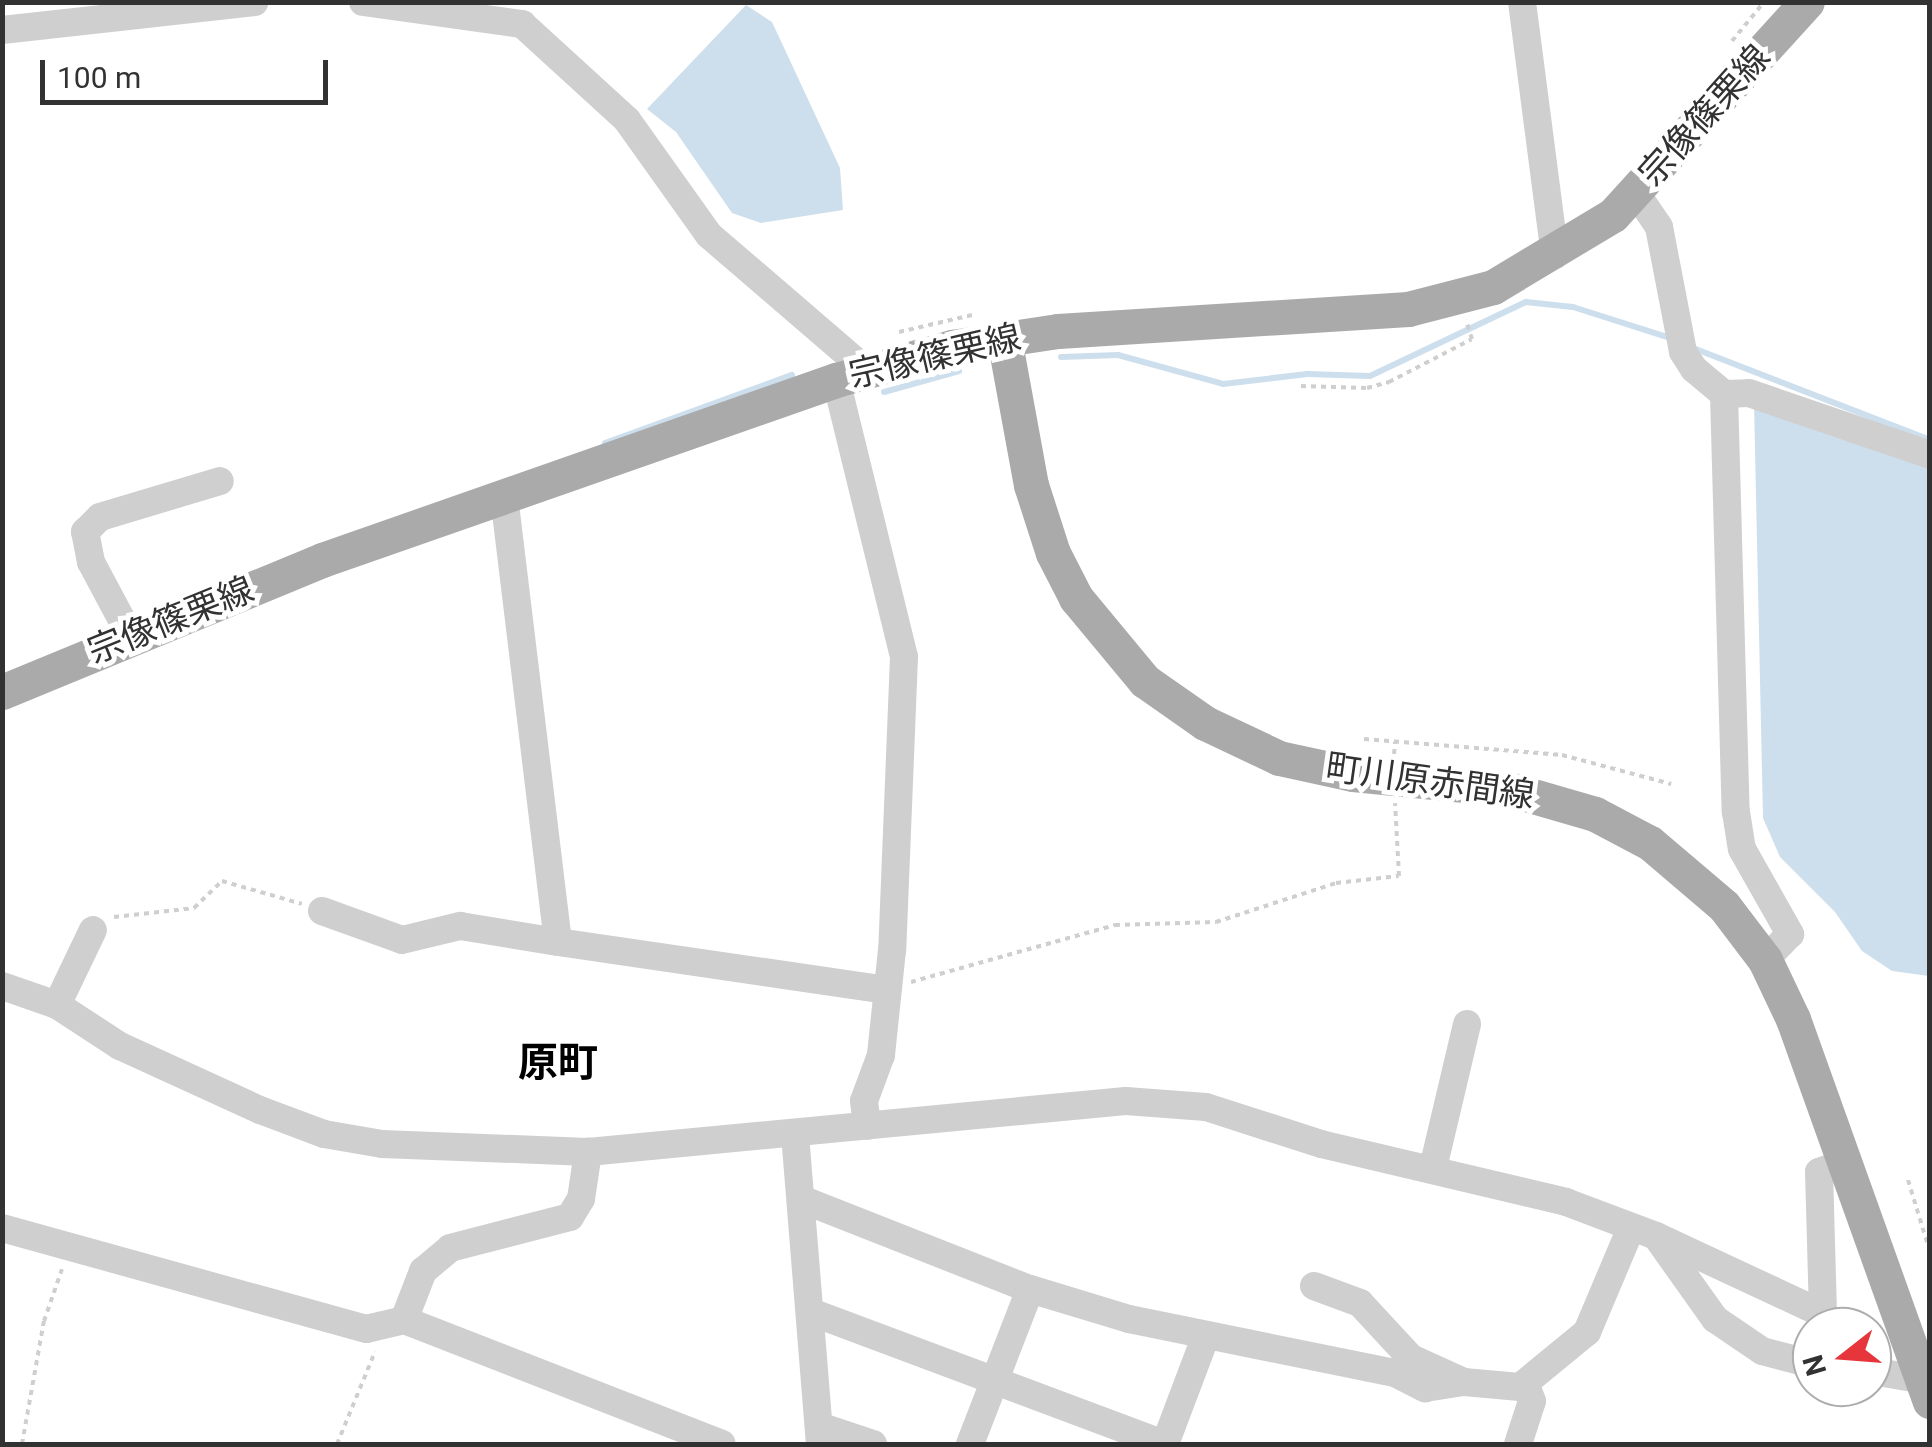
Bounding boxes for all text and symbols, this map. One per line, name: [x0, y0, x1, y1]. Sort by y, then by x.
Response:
street label: 宗像篠栗線: [1631, 37, 1779, 195]
scale bar: [45, 40, 332, 102]
text: 100 m: [57, 60, 141, 95]
street label: 宗像篠栗線: [845, 317, 1025, 397]
street label: 宗像篠栗線: [82, 569, 260, 673]
street label: 町川原赤間線: [1323, 747, 1537, 817]
district label: 原町: [518, 1039, 598, 1087]
north arrow: [1792, 1307, 1892, 1407]
text: N: [1796, 1351, 1833, 1380]

